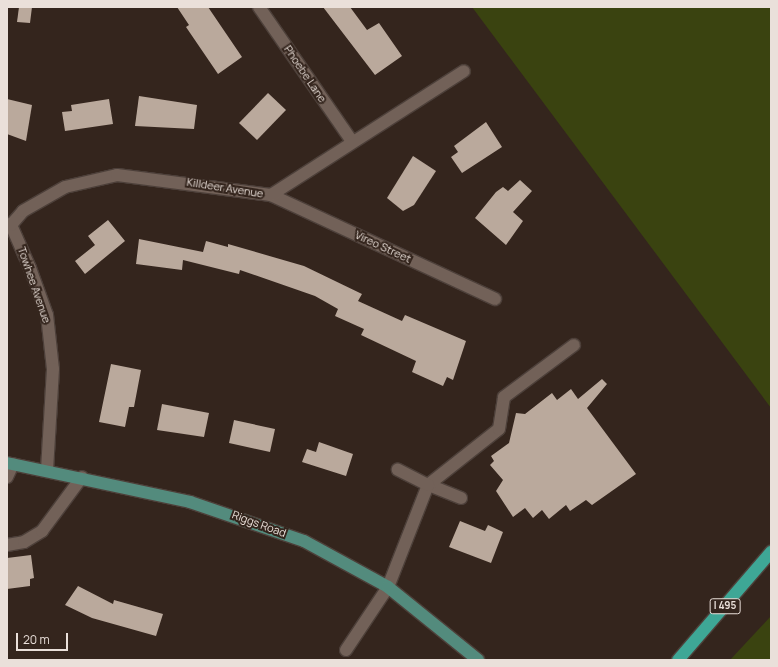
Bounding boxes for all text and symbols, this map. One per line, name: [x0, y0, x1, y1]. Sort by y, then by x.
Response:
street label: Phoebe Lane: [281, 43, 329, 105]
street label: Killdeer Avenue: [186, 175, 264, 201]
street label: Vireo Street: [353, 228, 413, 266]
street label: Towhee Avenue: [15, 245, 53, 325]
street label: Riggs Road: [230, 508, 288, 540]
road number: I 495: [709, 598, 741, 614]
scale bar: [18, 625, 70, 651]
text: 20 m: [23, 631, 50, 648]

